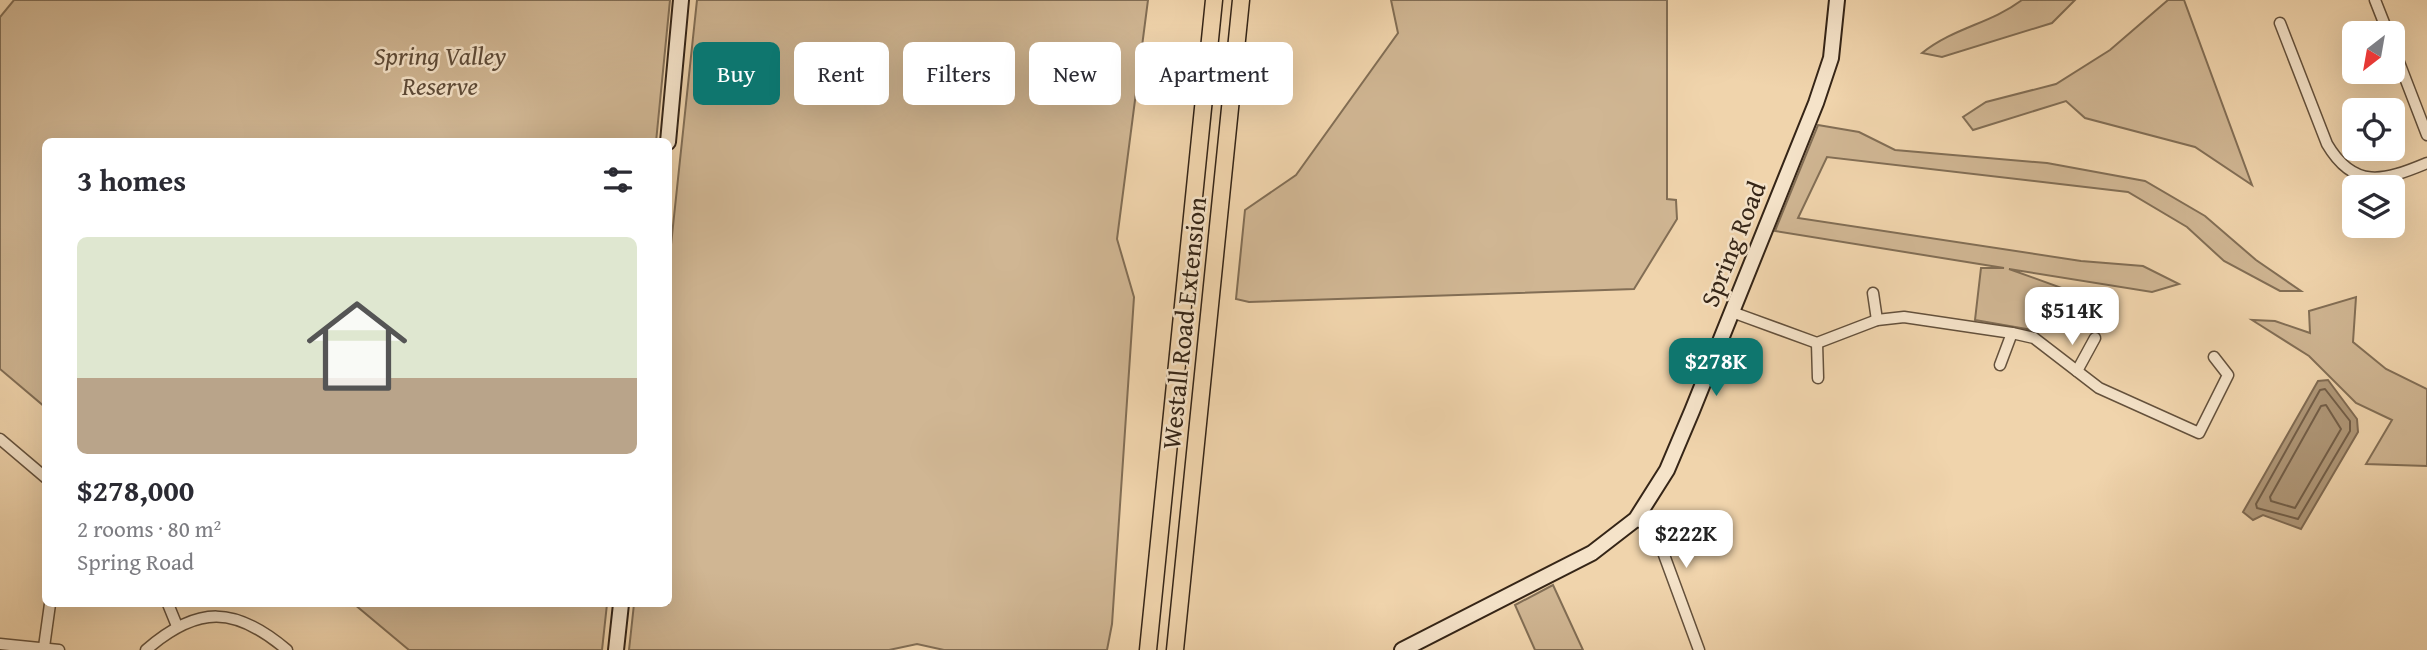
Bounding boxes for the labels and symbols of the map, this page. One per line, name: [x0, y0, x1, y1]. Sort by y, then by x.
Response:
north arrow: [2342, 21, 2404, 84]
park label: Spring Valley Reserve: [374, 36, 506, 105]
street label: Spring Road: [1690, 175, 1775, 312]
street label: Westall Road Extension: [1151, 195, 1216, 451]
pin: $514K: [2023, 288, 2121, 347]
pin: $278K: [1667, 338, 1765, 398]
pin: $222K: [1637, 510, 1735, 570]

